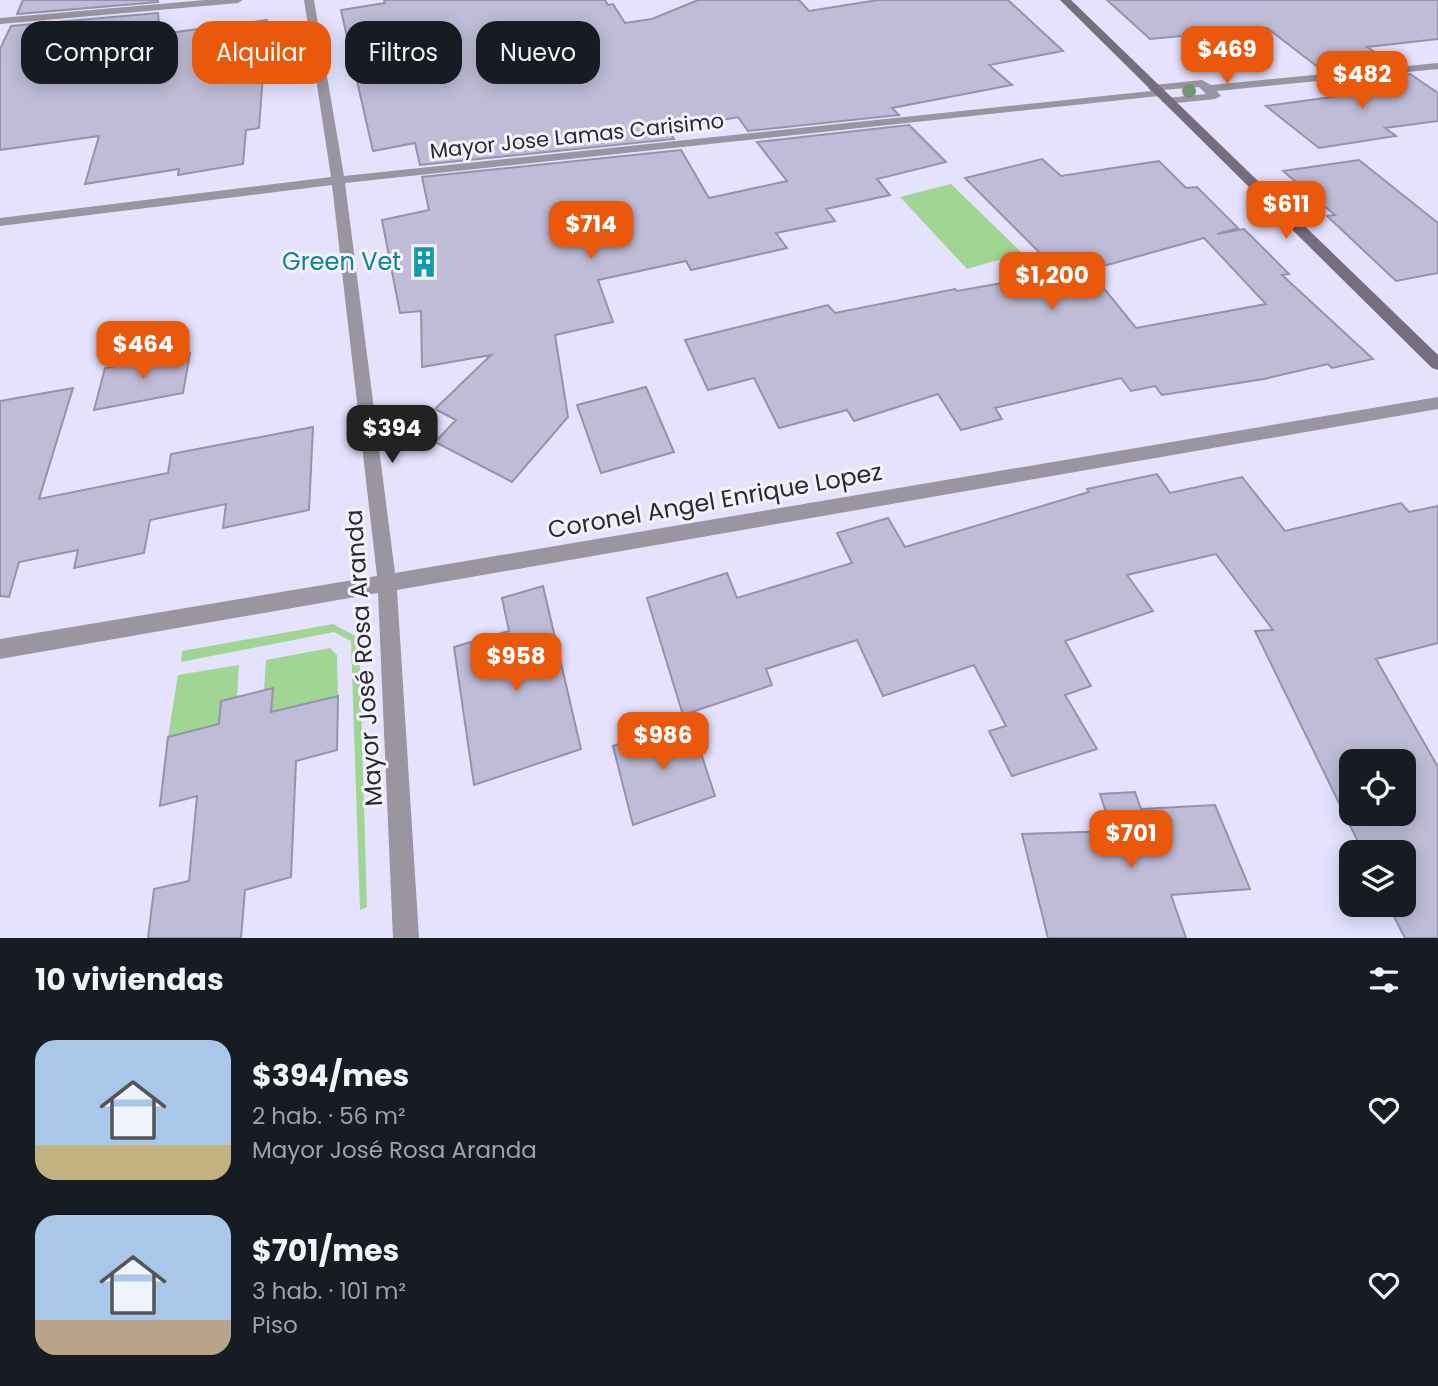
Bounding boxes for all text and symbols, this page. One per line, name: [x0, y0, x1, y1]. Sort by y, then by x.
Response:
chip: Comprar: [21, 21, 178, 84]
chip: Alquilar: [192, 21, 331, 84]
chip: Filtros: [345, 21, 462, 84]
chip: Nuevo: [476, 21, 600, 84]
pin: $469: [1186, 27, 1268, 86]
text: $469: [1197, 33, 1257, 65]
pin: $482: [1321, 52, 1403, 111]
text: $482: [1333, 58, 1391, 90]
street label: Mayor Jose Lamas Carisimo: [429, 106, 725, 165]
pin: $611: [1245, 182, 1327, 241]
text: $611: [1262, 188, 1310, 220]
pin: $714: [550, 202, 632, 261]
text: $714: [565, 208, 617, 240]
place label: Green Vet: [282, 245, 401, 278]
building icon: Green Vet: [407, 245, 441, 279]
pin: $1,200: [995, 252, 1109, 312]
text: $1,200: [1015, 259, 1089, 291]
pin: $464: [102, 322, 184, 381]
text: $464: [113, 328, 173, 360]
pin: $394: [351, 406, 433, 465]
text: $394: [363, 412, 421, 444]
street label: Coronel Angel Enrique Lopez: [545, 455, 885, 546]
street label: Mayor José Rosa Aranda: [337, 509, 390, 807]
pin: $958: [475, 634, 557, 693]
text: $958: [486, 640, 546, 672]
pin: $986: [622, 712, 704, 772]
text: $986: [634, 719, 692, 751]
map controls: [1339, 749, 1416, 917]
button: locate: [1339, 749, 1416, 826]
pin: $701: [1090, 810, 1172, 870]
text: $701: [1105, 817, 1157, 849]
button: layers: [1339, 840, 1416, 917]
text: 10 viviendas: [35, 958, 224, 1001]
icon: filters: [1365, 961, 1403, 999]
text: $394/mes: [252, 1054, 409, 1097]
icon: home: [91, 1068, 175, 1152]
icon: heart: [1365, 1091, 1403, 1129]
text: 2 hab. · 56 m²: [252, 1100, 406, 1132]
text: Mayor José Rosa Aranda: [252, 1134, 537, 1166]
text: $701/mes: [252, 1229, 399, 1272]
icon: home: [91, 1243, 175, 1327]
icon: heart: [1365, 1266, 1403, 1304]
text: 3 hab. · 101 m²: [252, 1275, 406, 1307]
text: Piso: [252, 1309, 298, 1341]

